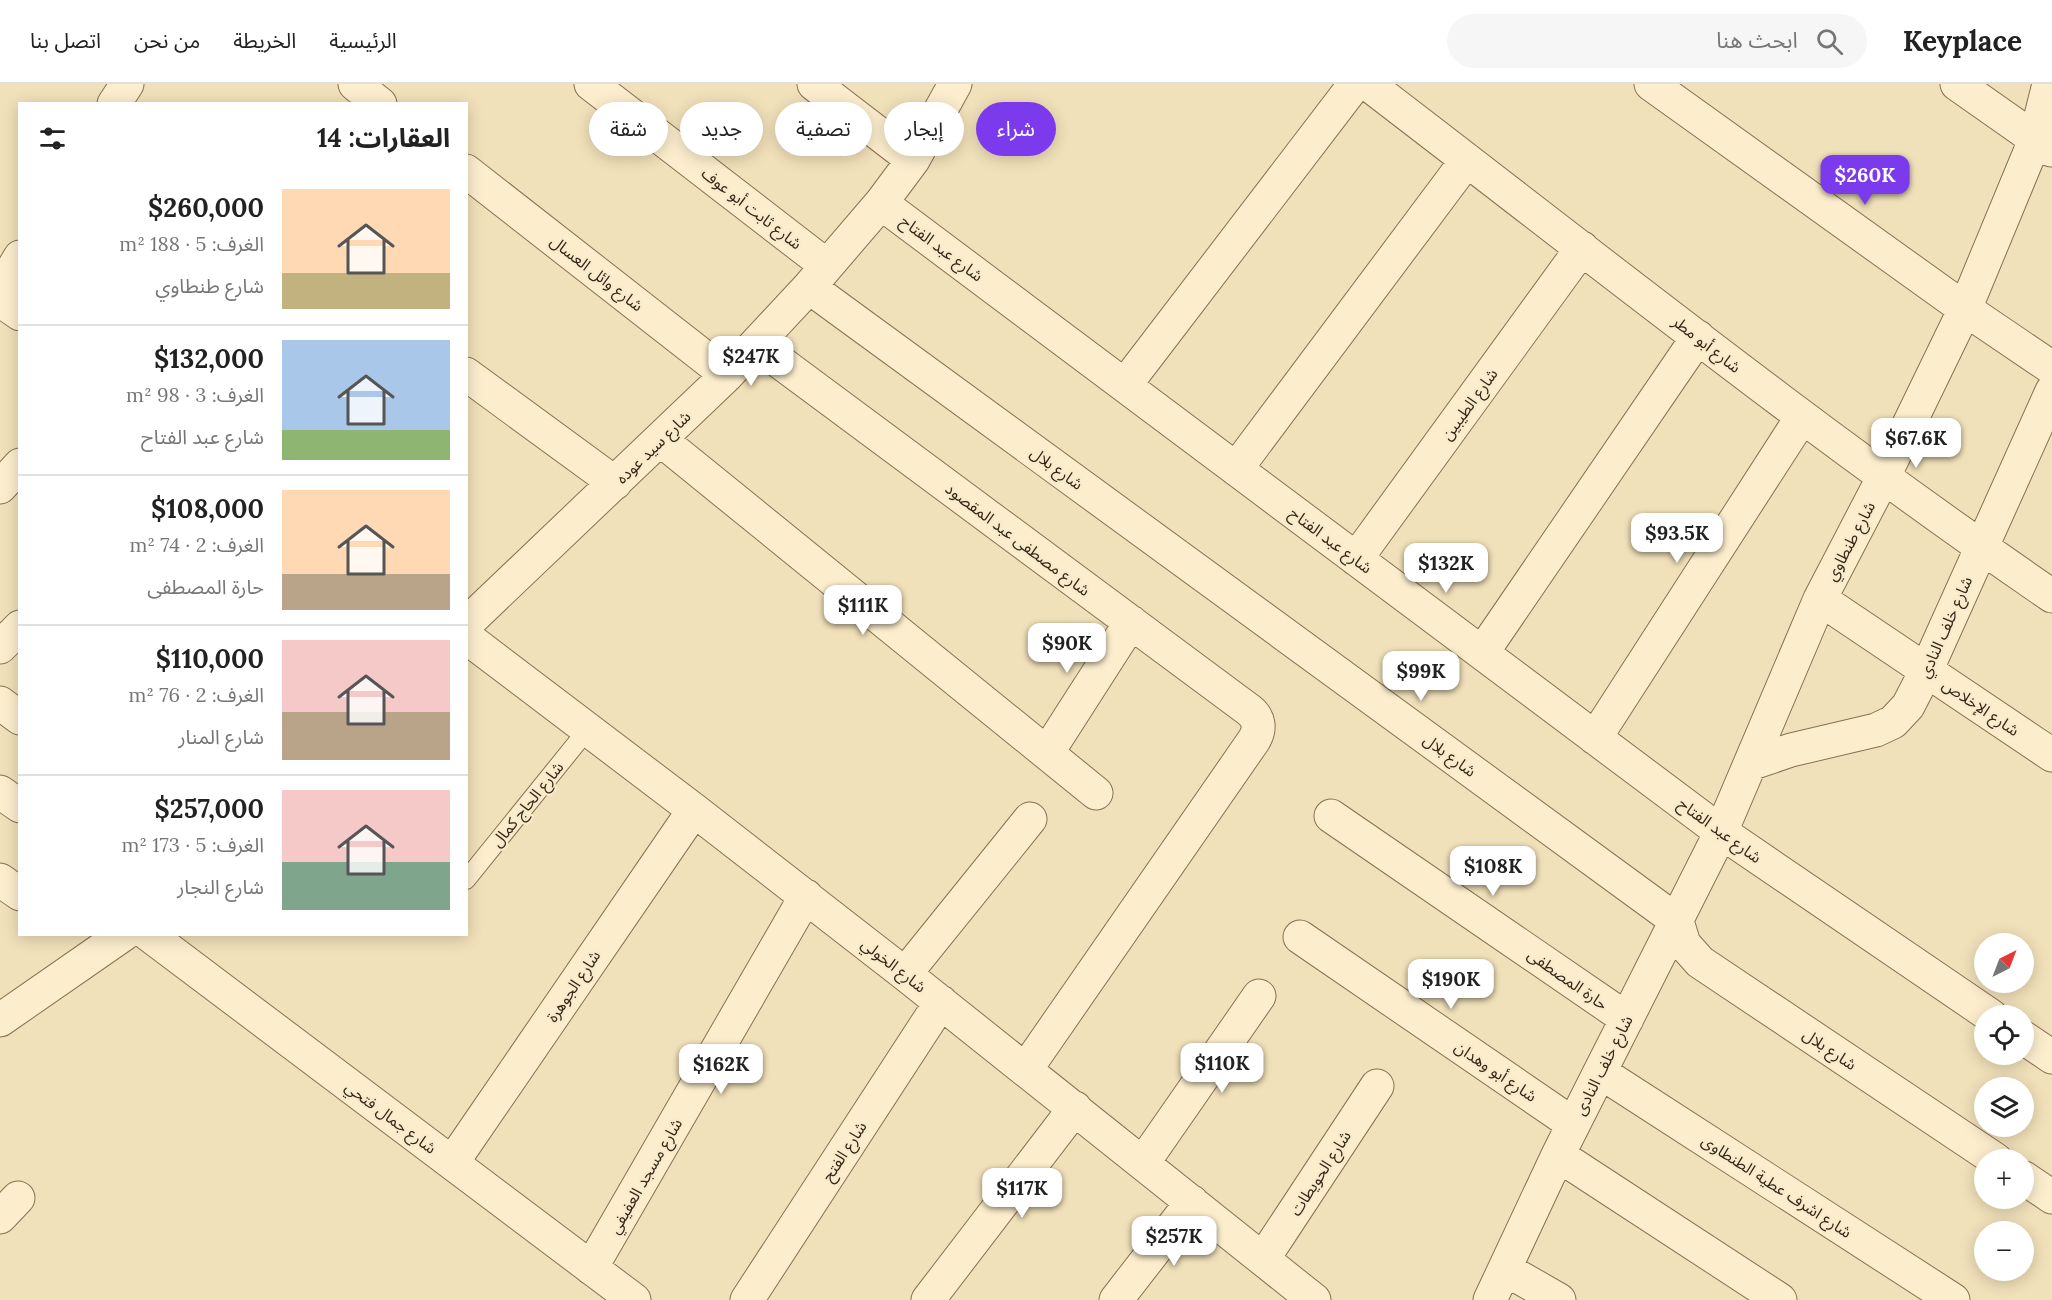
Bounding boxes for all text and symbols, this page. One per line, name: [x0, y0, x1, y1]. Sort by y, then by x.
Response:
search box: [1447, 14, 1867, 68]
text: Keyplace: [1903, 23, 2022, 59]
icon: search: [1813, 25, 1846, 58]
text: ابحث هنا: [1716, 26, 1798, 54]
text: اتصل بنا: [30, 27, 101, 54]
text: من نحن: [134, 27, 200, 54]
text: الخريطة: [233, 27, 296, 54]
text: الرئيسية: [329, 27, 397, 54]
chip: شقة: [589, 102, 668, 156]
chip: جديد: [680, 102, 763, 156]
chip: تصفية: [775, 102, 872, 156]
chip: إيجار: [884, 102, 964, 156]
chip: شراء: [976, 102, 1056, 156]
text: العقارات: 14: [317, 121, 450, 154]
icon: filters: [36, 122, 69, 155]
pin: $260K: [1823, 155, 1907, 206]
text: $260K: [1835, 162, 1895, 187]
street label: شارع ثابت أبو عوف: [696, 163, 806, 256]
text: $260,000: [148, 191, 264, 224]
street label: شارع عبد الفتاح: [895, 210, 987, 288]
icon: home: [330, 213, 402, 285]
text: الغرف: 5 · 188 m²: [119, 231, 264, 256]
street label: شارع وائل العسال: [545, 231, 647, 318]
text: شارع طنطاوي: [155, 273, 264, 298]
street label: شارع أبو مطر: [1666, 310, 1745, 379]
pin: $247K: [709, 336, 793, 387]
text: $132,000: [154, 342, 264, 375]
text: $247K: [723, 343, 779, 368]
icon: home: [330, 364, 402, 436]
street label: شارع الطيبين: [1436, 364, 1504, 446]
text: الغرف: 3 · 98 m²: [126, 382, 264, 407]
street label: شارع سيد عوده: [611, 406, 697, 490]
pin: $67.6K: [1867, 418, 1965, 469]
text: شارع عبد الفتاح: [141, 424, 264, 449]
text: $67.6K: [1885, 425, 1947, 450]
street label: شارع بلال: [1025, 442, 1087, 496]
street label: شارع مصطفى عبد المقصود: [940, 478, 1094, 602]
text: $108,000: [151, 492, 264, 525]
street label: شارع طنطاوي: [1821, 498, 1882, 586]
street label: شارع عبد الفتاح: [1284, 502, 1376, 580]
pin: $93.5K: [1628, 513, 1726, 564]
icon: home: [330, 514, 402, 586]
text: $93.5K: [1645, 520, 1709, 545]
text: الغرف: 2 · 74 m²: [129, 532, 264, 557]
pin: $132K: [1404, 543, 1488, 594]
text: $132K: [1418, 550, 1474, 575]
street label: شارع خلف النادي: [1914, 573, 1979, 682]
text: حارة المصطفى: [147, 574, 264, 599]
pin: $111K: [821, 585, 905, 636]
text: $111K: [838, 592, 888, 617]
pin: $90K: [1031, 623, 1103, 674]
text: $90K: [1042, 630, 1092, 655]
text: $110,000: [156, 642, 264, 675]
pin: $99K: [1385, 651, 1457, 702]
text: $99K: [1396, 658, 1446, 683]
icon: home: [330, 664, 402, 736]
street label: شارع الإخلاص: [1937, 674, 2023, 742]
text: الغرف: 2 · 76 m²: [128, 682, 264, 707]
text: شارع المنار: [178, 724, 264, 749]
street label: شارع بلال: [1418, 729, 1480, 783]
street label: شارع الحاج كمال: [486, 757, 570, 853]
text: $257,000: [155, 792, 264, 825]
street label: شارع عبد الفتاح: [1673, 793, 1766, 869]
icon: home: [330, 814, 402, 886]
text: الغرف: 5 · 173 m²: [121, 832, 264, 857]
pin: $108K: [1451, 846, 1535, 897]
text: $108K: [1464, 853, 1522, 878]
text: شارع النجار: [177, 874, 264, 899]
street label: شارع الخولي: [856, 933, 931, 999]
north arrow: [1974, 933, 2034, 993]
map controls: [1974, 933, 2034, 1281]
street label: حارة المصطفى: [1524, 944, 1612, 1014]
street label: شارع الجوهرة: [542, 946, 607, 1027]
pin: $190K: [1409, 959, 1493, 1010]
text: $190K: [1422, 966, 1480, 991]
button: locate: [1974, 1005, 2034, 1065]
street label: شارع خلف النادى: [1569, 1012, 1639, 1120]
street label: شارع بلال: [1798, 1024, 1861, 1077]
street label: شارع أبو وهدان: [1449, 1036, 1541, 1108]
pin: $110K: [1180, 1043, 1264, 1094]
pin: $162K: [679, 1044, 763, 1095]
text: $110K: [1195, 1050, 1249, 1075]
text: $162K: [693, 1051, 749, 1076]
street label: شارع جمال فتحي: [340, 1076, 441, 1160]
button: layers: [1974, 1077, 2034, 1137]
street label: شارع مسجد العفيفي: [604, 1115, 689, 1239]
street label: شارع الفتح: [817, 1117, 873, 1186]
street label: شارع الحويطات: [1285, 1127, 1358, 1221]
street label: شارع اشرف عطية الطنطاوى: [1697, 1130, 1856, 1245]
button: +: [1974, 1149, 2034, 1209]
pin: $117K: [980, 1168, 1064, 1219]
text: $117K: [996, 1175, 1048, 1200]
pin: $257K: [1132, 1216, 1216, 1267]
button: −: [1974, 1221, 2034, 1281]
text: $257K: [1146, 1223, 1202, 1248]

